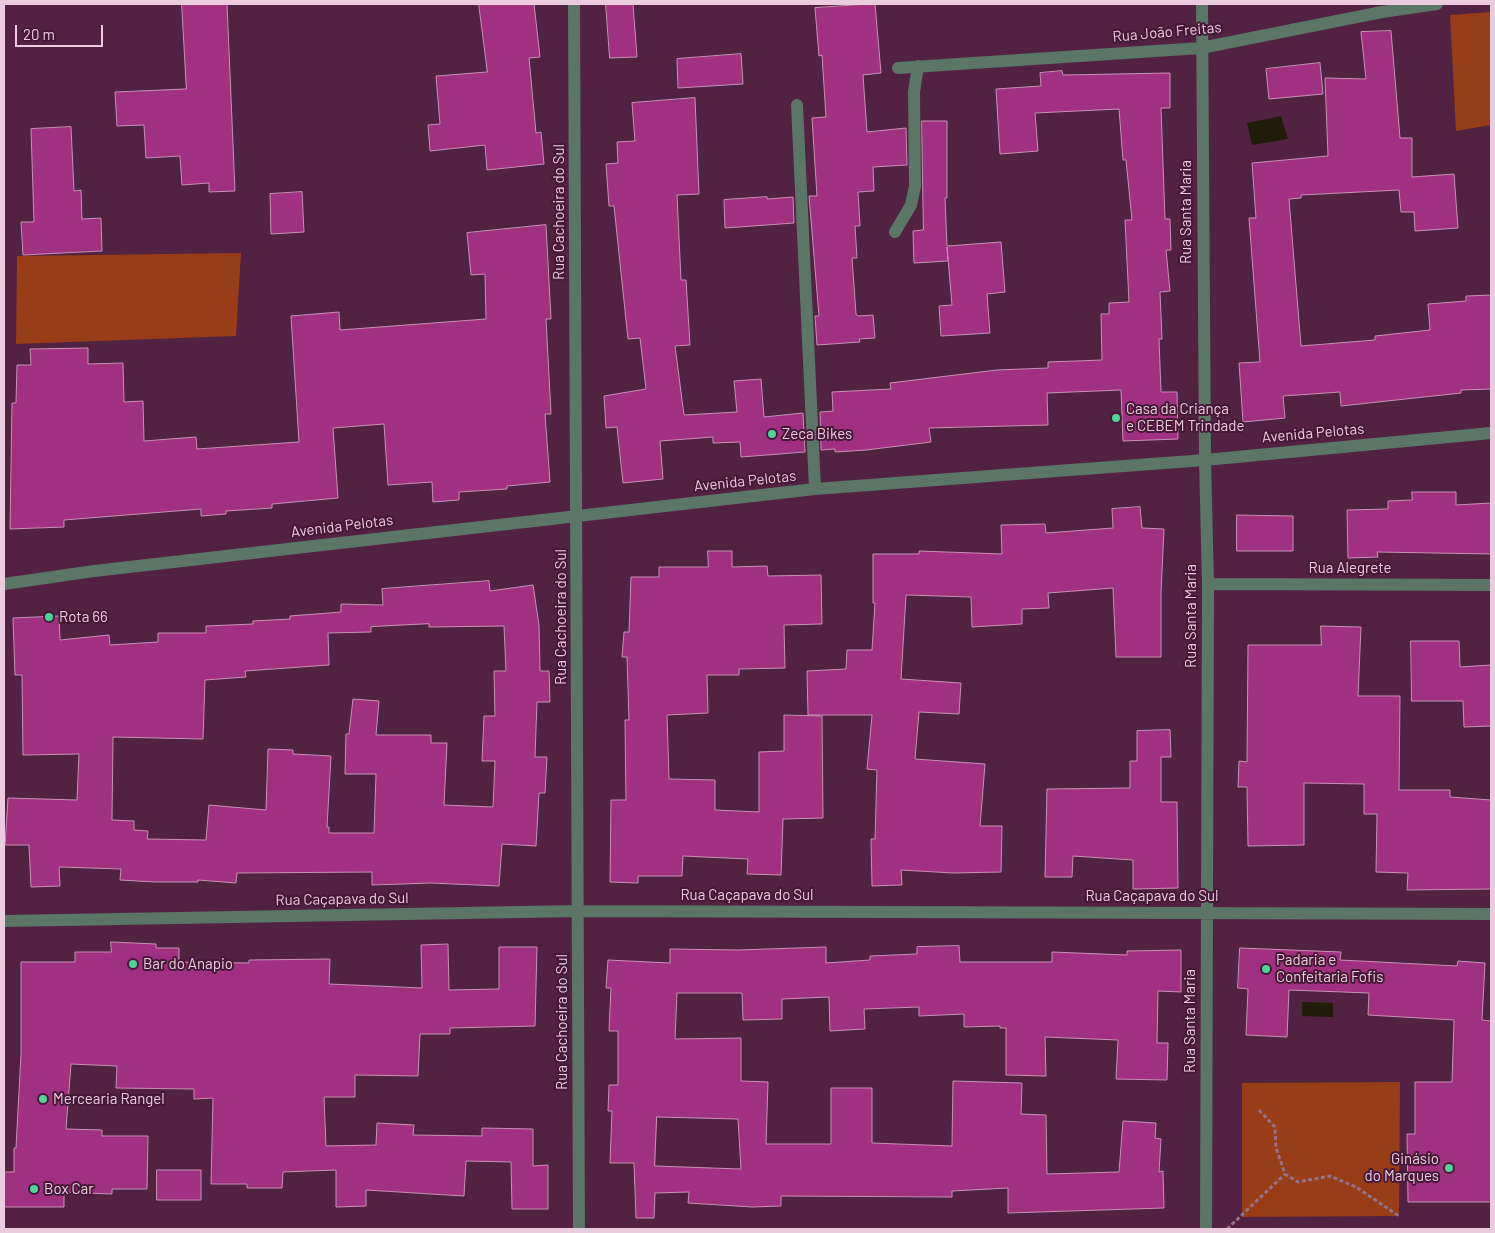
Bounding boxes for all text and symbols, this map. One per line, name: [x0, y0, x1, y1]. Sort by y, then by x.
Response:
scale bar: [18, 15, 105, 47]
street label: Rua João Freitas: [1112, 18, 1222, 46]
text: 20 m: [23, 25, 55, 43]
street label: Rua Cachoeira do Sul: [550, 144, 568, 280]
street label: Rua Santa Maria: [1177, 160, 1195, 264]
place label: Casa da Criança e CEBEM Trindade: [1126, 400, 1244, 435]
marker: Casa da Criança e CEBEM Trindade: [1110, 412, 1122, 424]
street label: Avenida Pelotas: [1261, 420, 1365, 446]
place label: Zeca Bikes: [782, 425, 852, 443]
marker: Zeca Bikes: [766, 428, 778, 440]
street label: Avenida Pelotas: [693, 467, 797, 495]
street label: Avenida Pelotas: [290, 511, 394, 541]
street label: Rua Cachoeira do Sul: [552, 549, 570, 685]
street label: Rua Alegrete: [1309, 559, 1391, 577]
street label: Rua Santa Maria: [1182, 564, 1200, 668]
place label: Rota 66: [59, 608, 108, 626]
marker: Rota 66: [43, 611, 55, 623]
street label: Rua Caçapava do Sul: [680, 886, 814, 904]
street label: Rua Caçapava do Sul: [1085, 887, 1219, 905]
street label: Rua Caçapava do Sul: [275, 889, 409, 909]
place label: Padaria e Confeitaria Fofis: [1276, 951, 1383, 986]
street label: Rua Cachoeira do Sul: [553, 954, 571, 1090]
place label: Bar do Anapio: [143, 955, 233, 973]
marker: Bar do Anapio: [127, 958, 139, 970]
marker: Padaria e Confeitaria Fofis: [1260, 963, 1272, 975]
street label: Rua Santa Maria: [1181, 969, 1199, 1073]
place label: Mercearia Rangel: [53, 1090, 165, 1108]
marker: Mercearia Rangel: [37, 1093, 49, 1105]
place label: Ginásio do Marques: [1365, 1150, 1439, 1185]
marker: Ginásio do Marques: [1443, 1162, 1455, 1174]
place label: Box Car: [44, 1180, 94, 1198]
marker: Box Car: [28, 1183, 40, 1195]

